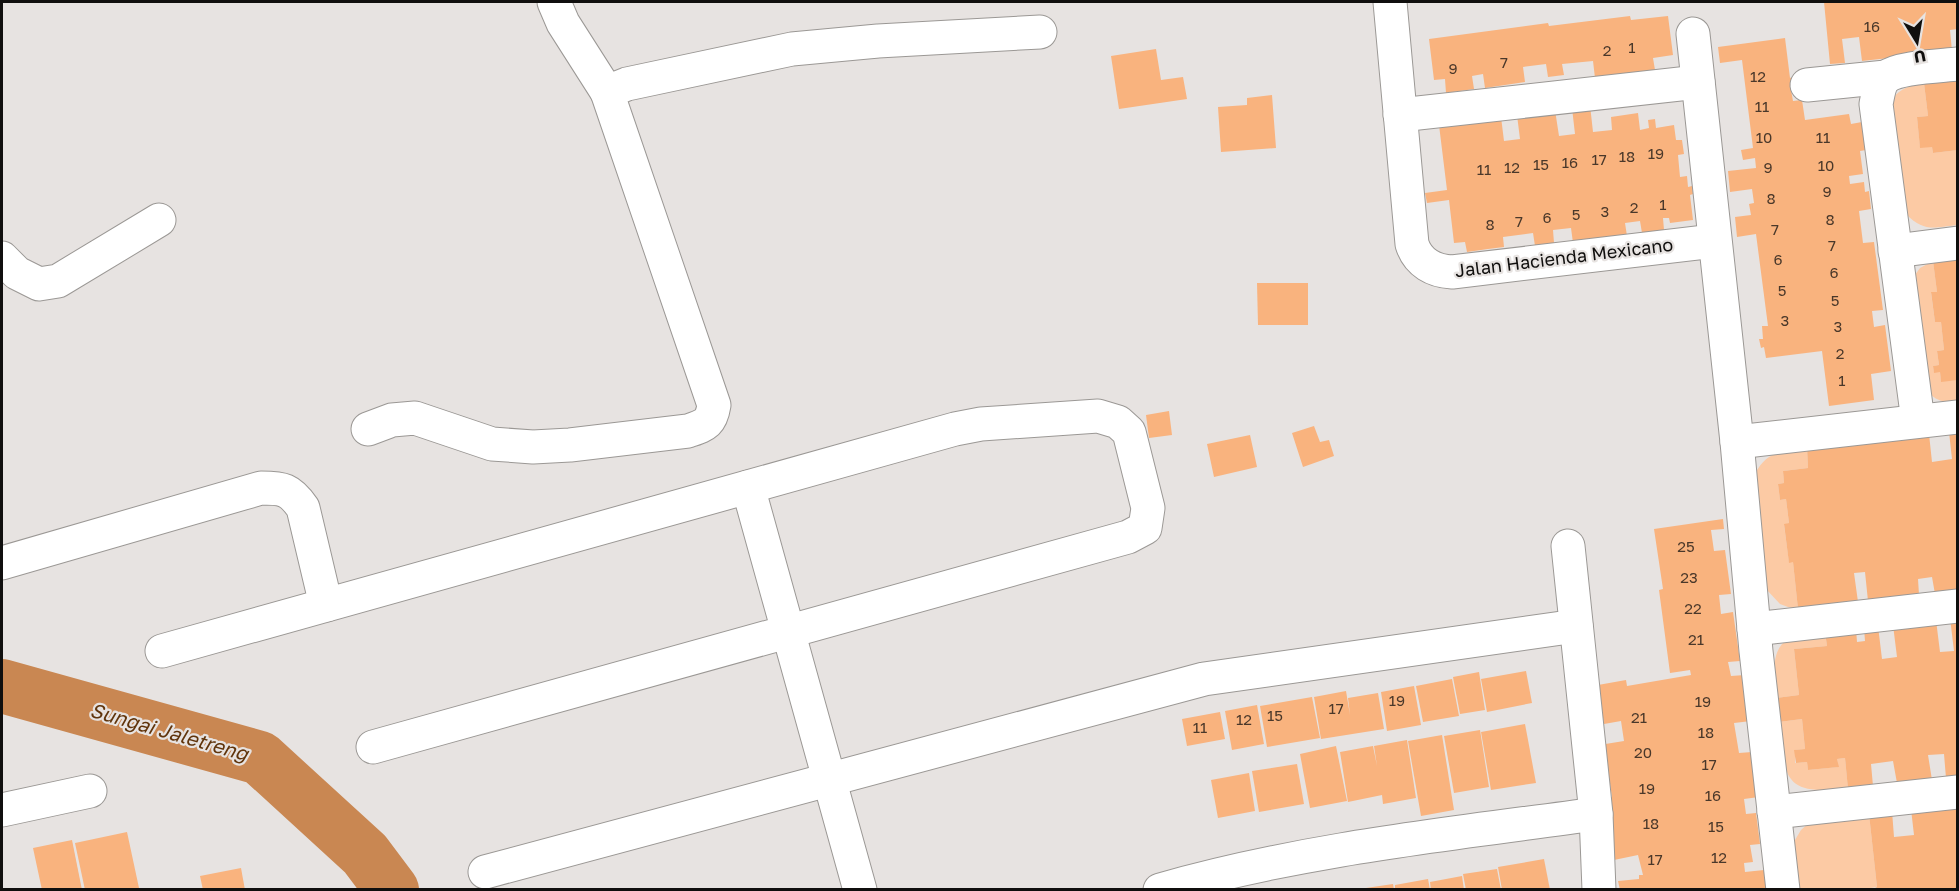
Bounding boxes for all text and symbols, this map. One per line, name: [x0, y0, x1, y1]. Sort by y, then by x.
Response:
north arrow: [1887, 12, 1947, 72]
house number: 16: [1864, 17, 1880, 35]
house number: 1: [1628, 38, 1636, 56]
house number: 2: [1603, 41, 1611, 59]
text: U: [1912, 46, 1928, 68]
house number: 7: [1500, 53, 1508, 71]
house number: 9: [1448, 59, 1458, 77]
house number: 12: [1750, 67, 1766, 85]
house number: 11: [1755, 97, 1769, 115]
house number: 10: [1756, 128, 1772, 146]
house number: 11: [1816, 128, 1830, 146]
house number: 19: [1648, 144, 1664, 162]
house number: 18: [1619, 147, 1635, 165]
house number: 17: [1591, 150, 1607, 168]
house number: 16: [1562, 153, 1578, 171]
house number: 15: [1533, 155, 1549, 173]
house number: 10: [1818, 156, 1834, 174]
house number: 12: [1504, 158, 1520, 176]
house number: 9: [1763, 158, 1773, 176]
house number: 11: [1477, 160, 1491, 178]
house number: 9: [1822, 182, 1832, 200]
house number: 8: [1766, 189, 1776, 207]
house number: 1: [1659, 195, 1667, 213]
house number: 2: [1630, 198, 1638, 216]
house number: 3: [1601, 202, 1609, 220]
house number: 5: [1572, 205, 1580, 223]
house number: 6: [1542, 208, 1552, 226]
house number: 8: [1825, 210, 1835, 228]
house number: 7: [1515, 212, 1523, 230]
house number: 8: [1485, 215, 1495, 233]
house number: 7: [1771, 220, 1779, 238]
street label: Jalan Hacienda Mexicano: [1454, 233, 1674, 281]
house number: 7: [1828, 236, 1836, 254]
house number: 6: [1773, 250, 1783, 268]
house number: 6: [1829, 263, 1839, 281]
house number: 5: [1778, 281, 1786, 299]
house number: 5: [1831, 291, 1839, 309]
house number: 3: [1781, 311, 1789, 329]
house number: 3: [1834, 317, 1842, 335]
house number: 2: [1836, 344, 1844, 362]
house number: 1: [1838, 371, 1846, 389]
house number: 25: [1677, 537, 1695, 555]
house number: 23: [1680, 568, 1698, 586]
house number: 22: [1684, 599, 1702, 617]
house number: 21: [1688, 630, 1704, 648]
house number: 19: [1389, 691, 1405, 709]
house number: 19: [1695, 692, 1711, 710]
water label: Sungai Jaletreng: [87, 697, 253, 766]
house number: 17: [1328, 699, 1344, 717]
house number: 15: [1267, 706, 1283, 724]
house number: 21: [1631, 708, 1647, 726]
house number: 12: [1236, 710, 1252, 728]
house number: 11: [1193, 718, 1207, 736]
house number: 18: [1698, 723, 1714, 741]
house number: 20: [1634, 743, 1652, 761]
house number: 17: [1701, 755, 1717, 773]
house number: 19: [1639, 779, 1655, 797]
house number: 16: [1705, 786, 1721, 804]
house number: 18: [1643, 814, 1659, 832]
house number: 15: [1708, 817, 1724, 835]
house number: 12: [1711, 848, 1727, 866]
house number: 17: [1647, 850, 1663, 868]

